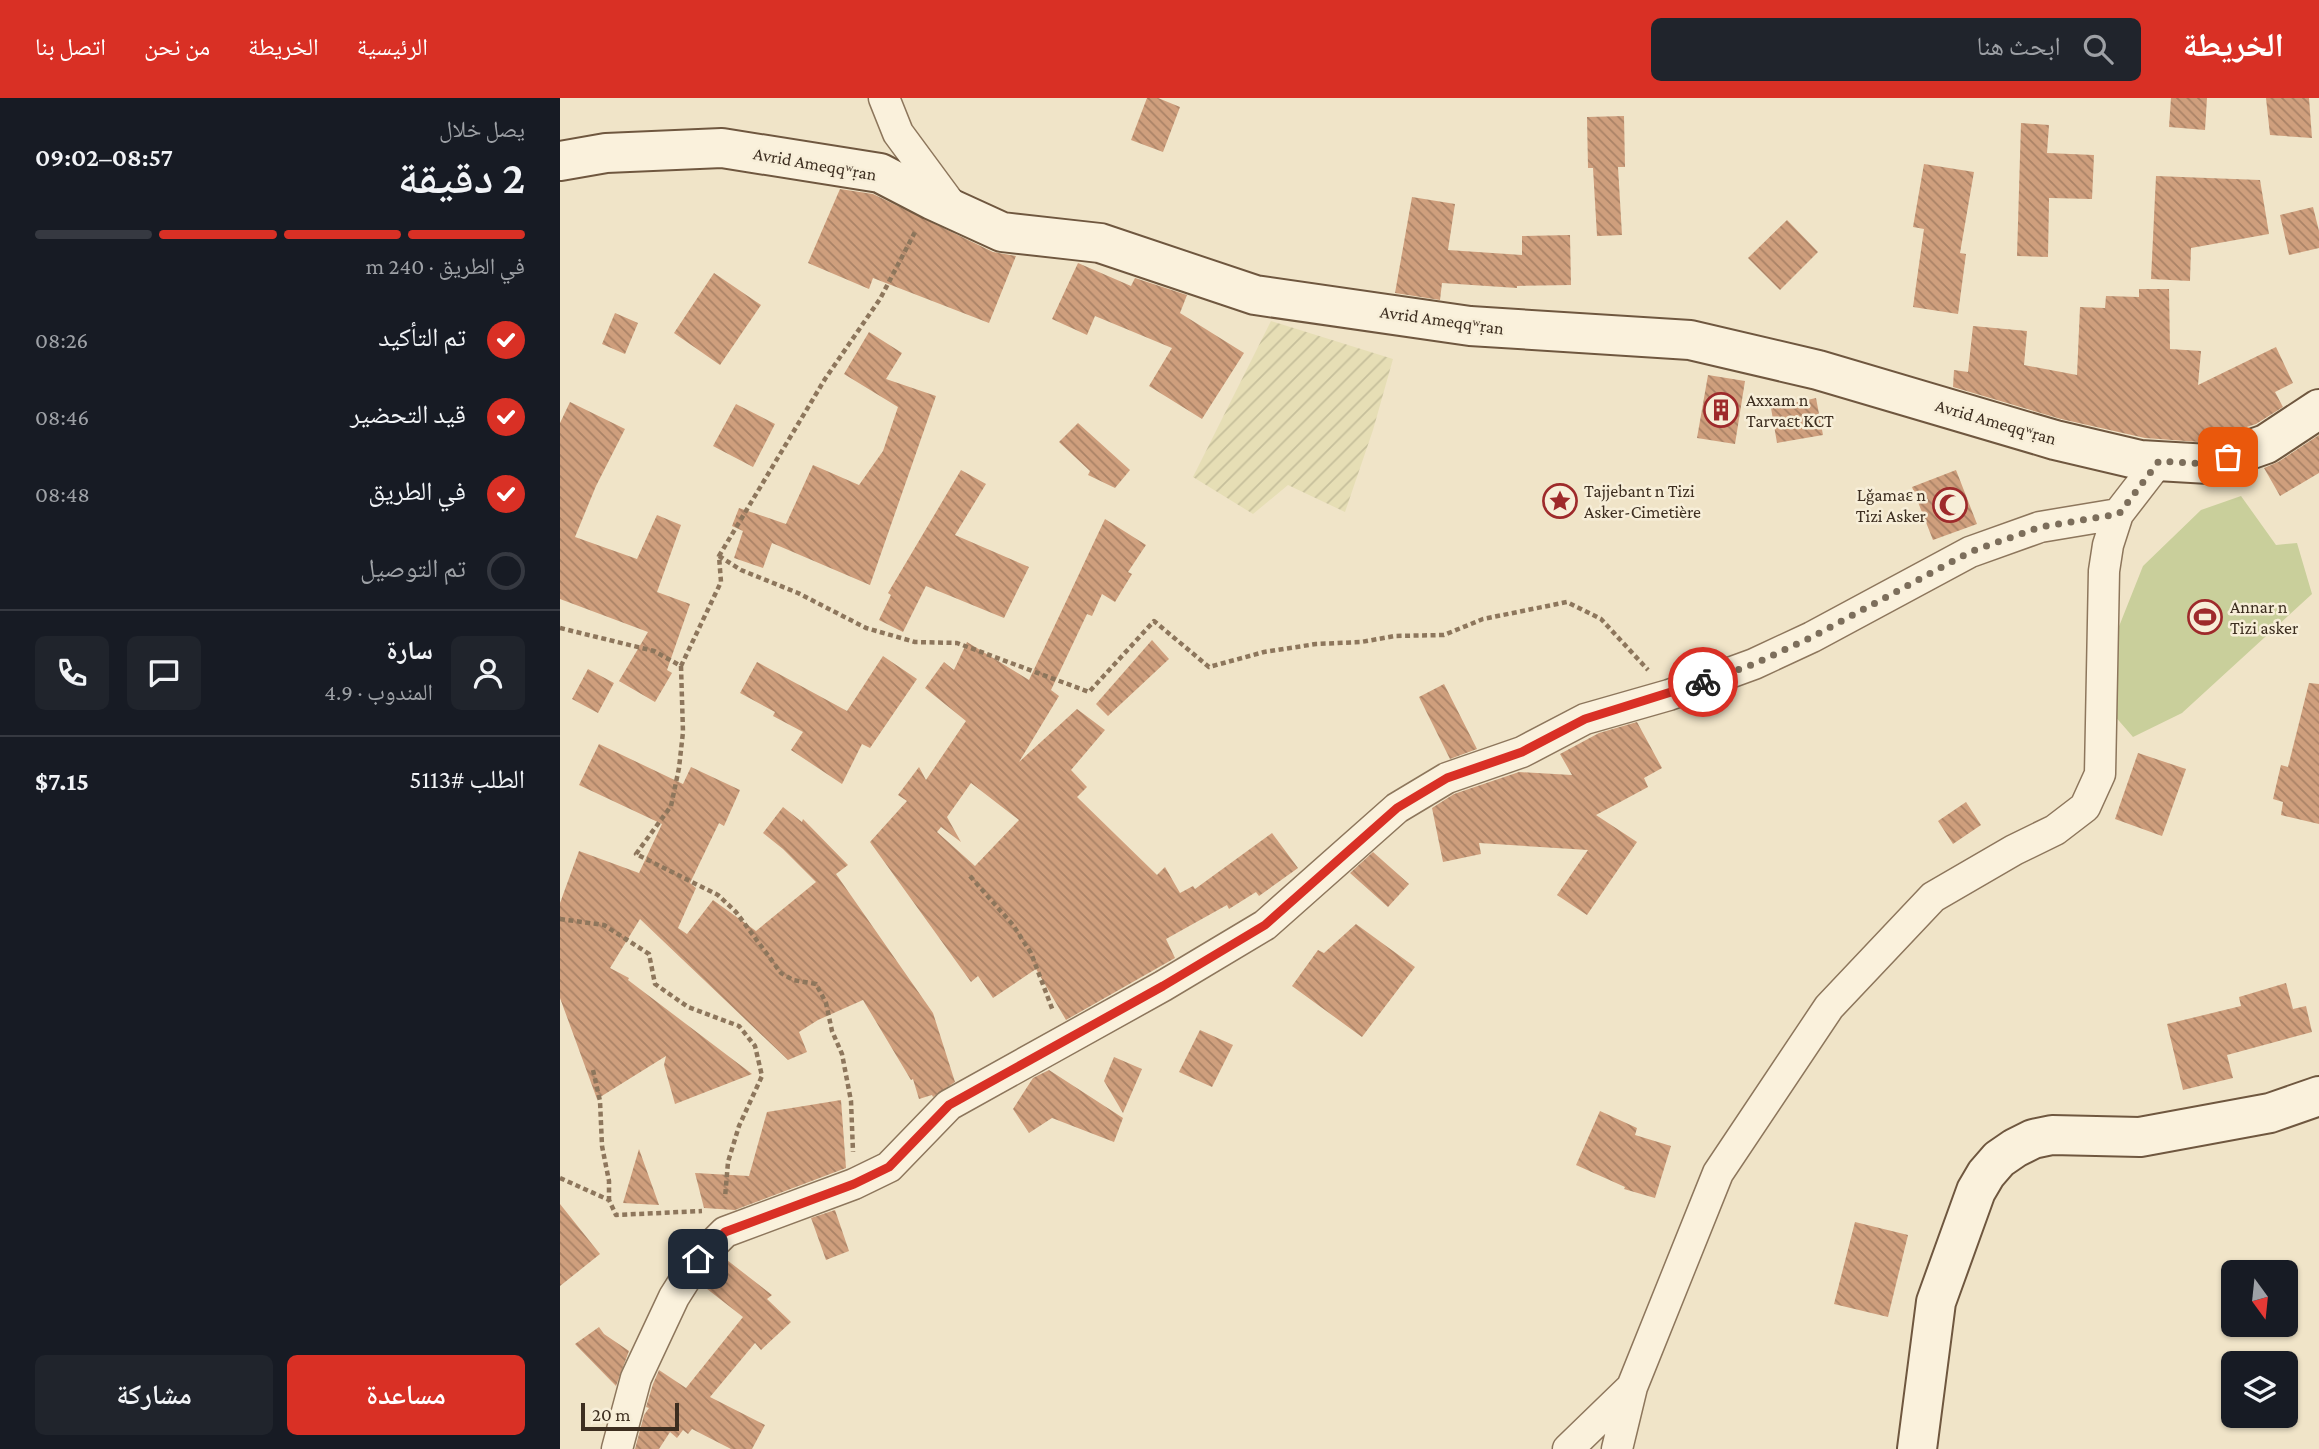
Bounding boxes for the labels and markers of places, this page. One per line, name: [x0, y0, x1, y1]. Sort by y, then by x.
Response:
place label: Axxam n Tarvaɛt KCT: [1746, 390, 1834, 431]
building icon: Axxam n Tarvaɛt KCT: [1702, 391, 1740, 429]
pin: [2198, 427, 2258, 487]
place label: Tajjebant n Tizi Asker-Cimetière: [1584, 481, 1701, 522]
place icon: Tajjebant n Tizi Asker-Cimetière: [1541, 482, 1579, 520]
place label: Lǧamaɛ n Tizi Asker: [1856, 485, 1927, 526]
mosque icon: Lǧamaɛ n Tizi Asker: [1931, 486, 1969, 524]
place label: Annar n Tizi asker: [2230, 597, 2299, 638]
sports icon: Annar n Tizi asker: [2186, 598, 2224, 636]
pin: [668, 1229, 728, 1289]

